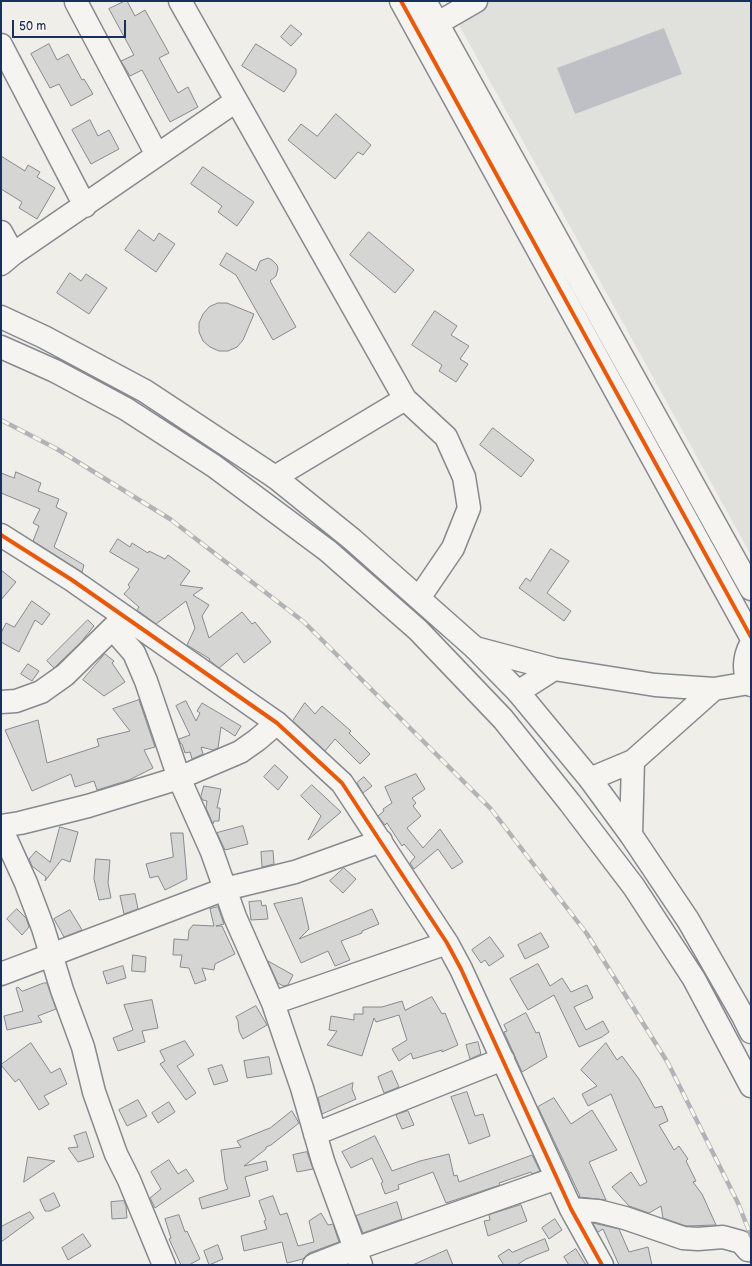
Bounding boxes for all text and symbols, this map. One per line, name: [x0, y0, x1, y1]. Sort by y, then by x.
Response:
scale bar: [14, 12, 128, 38]
text: 50 m: [19, 19, 46, 34]

